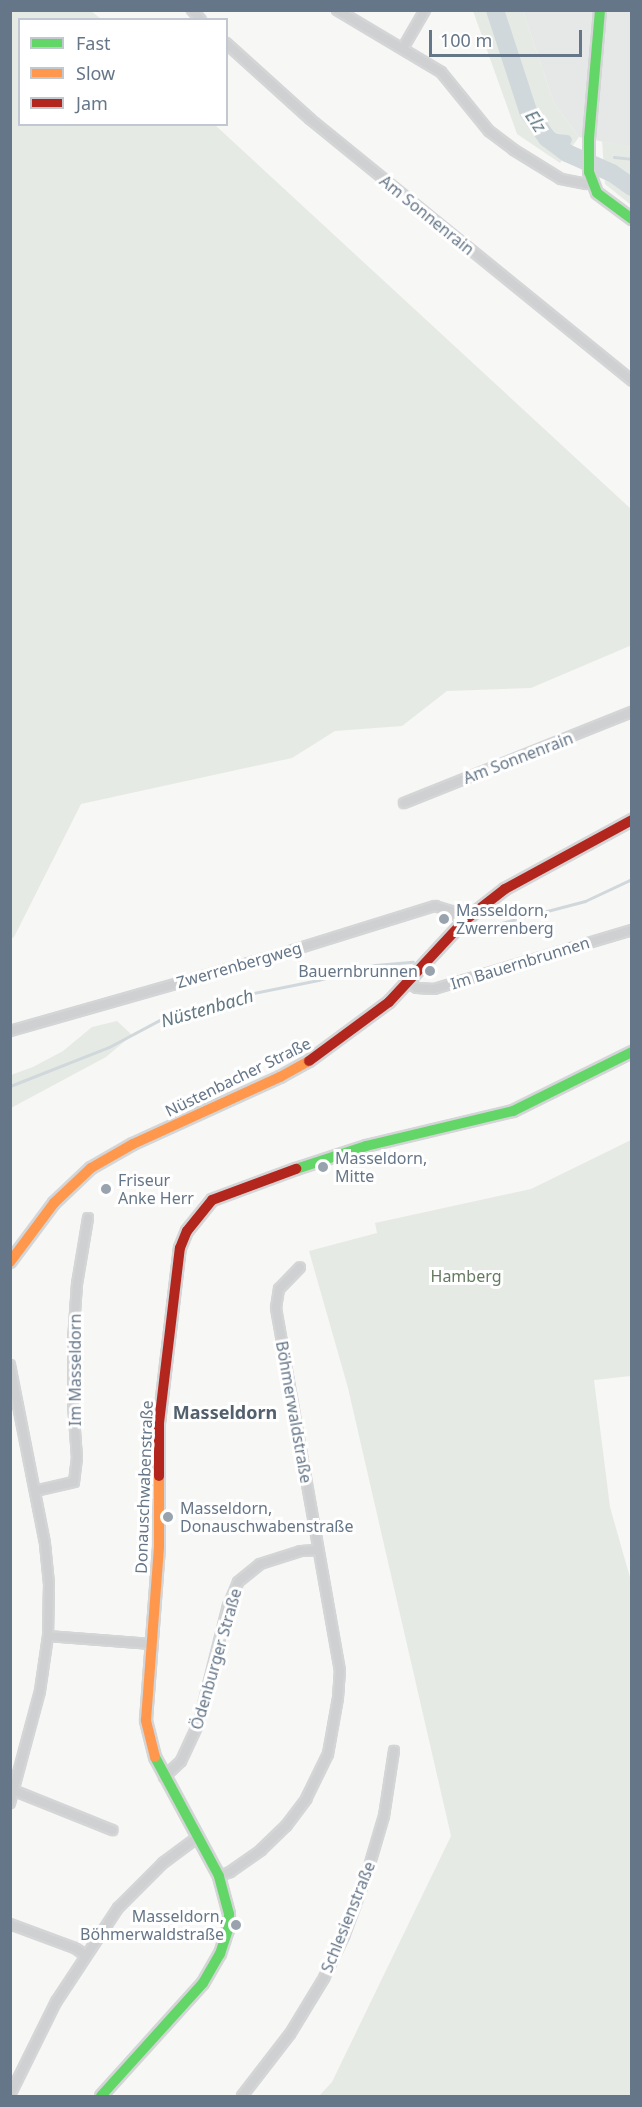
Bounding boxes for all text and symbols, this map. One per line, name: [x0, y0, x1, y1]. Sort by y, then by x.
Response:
legend: [18, 18, 228, 126]
scale bar: [432, 18, 585, 56]
text: 100 m: [440, 28, 492, 52]
text: Fast: [76, 31, 111, 55]
text: Slow: [76, 61, 115, 85]
text: Jam: [76, 91, 108, 115]
water label: Elz: [521, 106, 551, 136]
street label: Am Sonnenrain: [376, 171, 478, 259]
street label: Am Sonnenrain: [461, 728, 575, 788]
place label: Masseldorn, Zwerrenberg: [456, 900, 554, 938]
marker: Masseldorn, Zwerrenberg: [437, 912, 451, 926]
street label: Im Bauernbrunnen: [448, 933, 592, 993]
street label: Zwerrenbergweg: [174, 938, 304, 992]
place label: Bauernbrunnen: [298, 961, 418, 981]
marker: Bauernbrunnen: [423, 964, 437, 978]
water label: Nüstenbach: [158, 984, 256, 1032]
street label: Nüstenbacher Straße: [162, 1033, 314, 1121]
place label: Masseldorn, Mitte: [335, 1148, 427, 1186]
marker: Masseldorn, Mitte: [316, 1160, 330, 1174]
place label: Friseur Anke Herr: [118, 1170, 194, 1208]
marker: Friseur Anke Herr: [99, 1182, 113, 1196]
park label: Hamberg: [431, 1266, 501, 1286]
street label: Im Masseldorn: [65, 1314, 85, 1426]
street label: Böhmerwaldstraße: [272, 1339, 316, 1485]
street label: Donauschwabenstraße: [131, 1400, 157, 1574]
district label: Masseldorn: [173, 1401, 277, 1423]
place label: Masseldorn, Donauschwabenstraße: [180, 1498, 353, 1536]
marker: Masseldorn, Donauschwabenstraße: [161, 1510, 175, 1524]
street label: Ödenburger Straße: [187, 1586, 245, 1732]
street label: Schlesienstraße: [317, 1859, 379, 1975]
place label: Masseldorn, Böhmerwaldstraße: [80, 1906, 224, 1944]
marker: Masseldorn, Böhmerwaldstraße: [229, 1918, 243, 1932]

